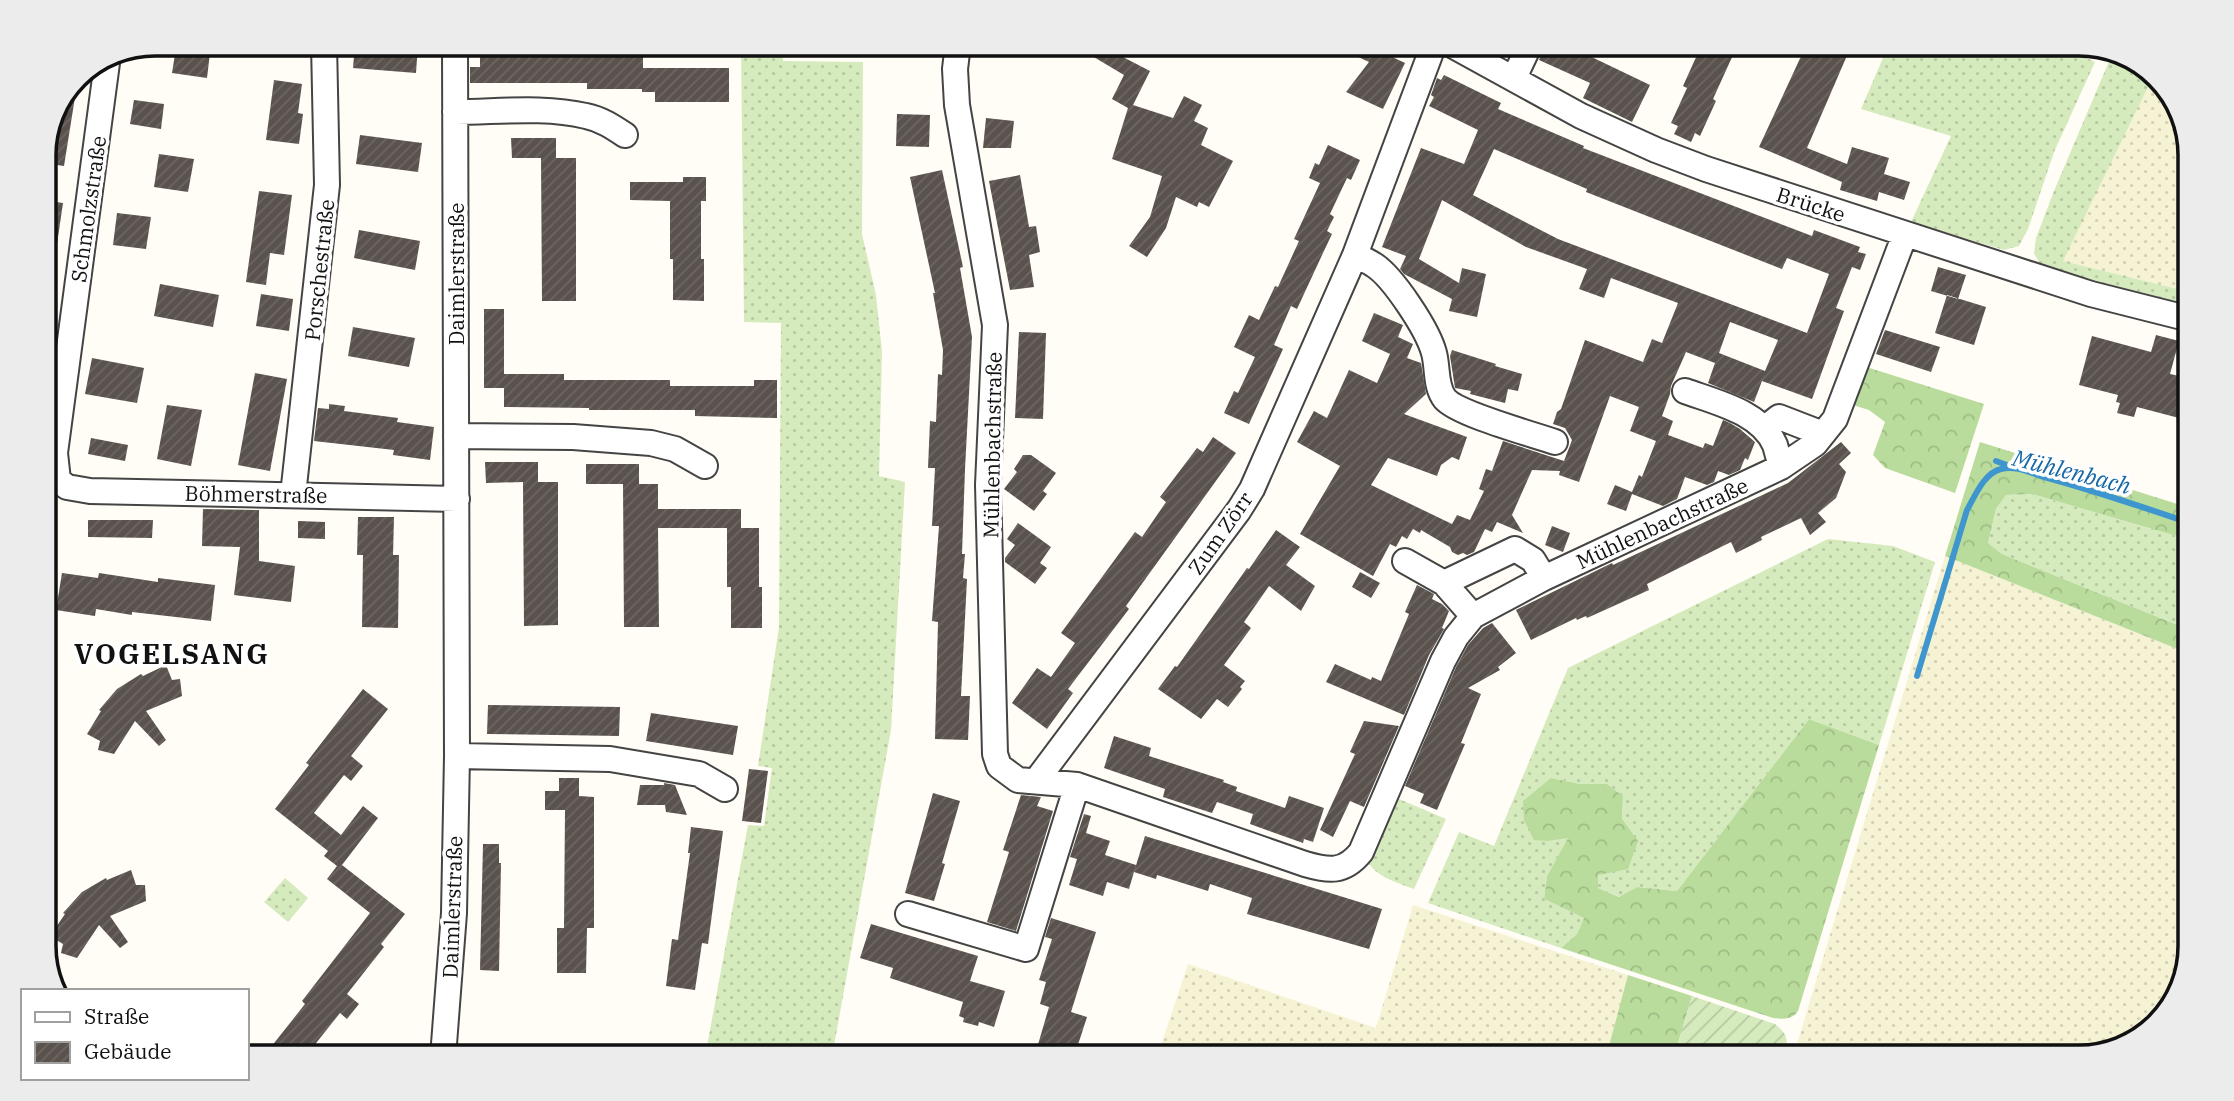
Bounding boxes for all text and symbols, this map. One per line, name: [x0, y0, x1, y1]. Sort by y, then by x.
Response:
street label: Schmolzstraße: [64, 134, 112, 284]
street label: Brücke: [1773, 180, 1849, 228]
street label: Porschestraße: [298, 198, 340, 342]
street label: Daimlerstraße: [442, 203, 470, 345]
street label: Mühlenbachstraße: [976, 351, 1008, 539]
water label: Mühlenbach: [2009, 442, 2135, 500]
street label: Mühlenbachstraße: [1572, 471, 1752, 575]
street label: Böhmerstraße: [184, 479, 328, 509]
street label: Zum Zörr: [1181, 486, 1259, 580]
district label: VOGELSANG: [74, 635, 270, 672]
street label: Daimlerstraße: [436, 835, 468, 979]
legend: [21, 989, 248, 1080]
text: Straße: [84, 1002, 149, 1030]
text: Gebäude: [84, 1037, 172, 1065]

